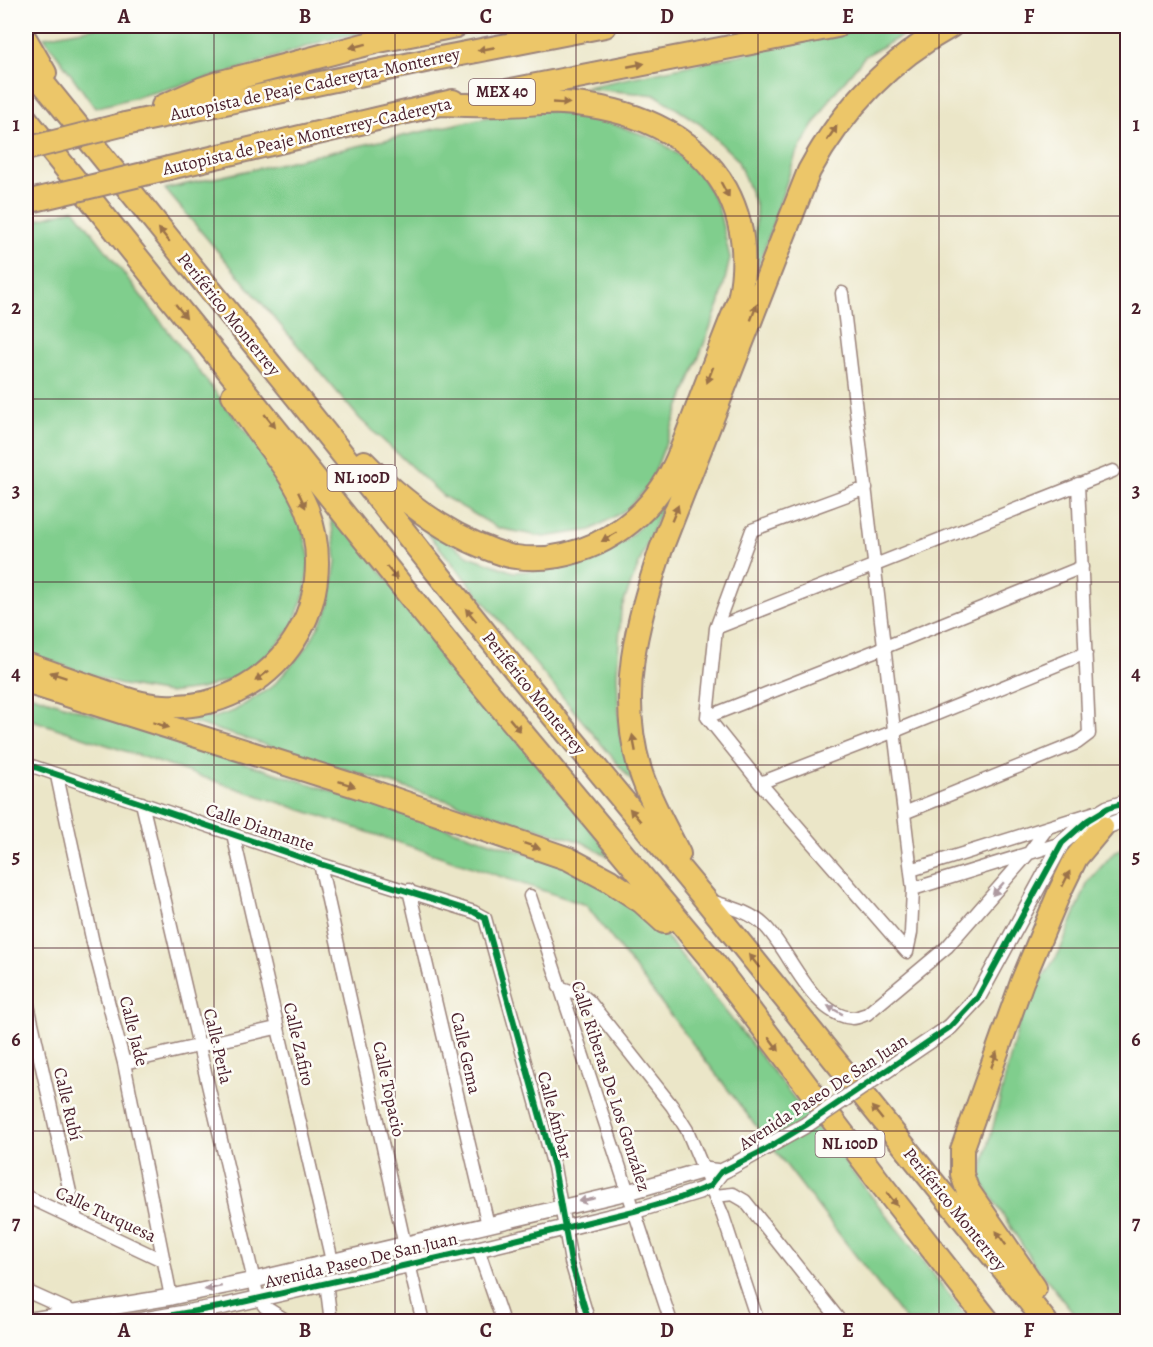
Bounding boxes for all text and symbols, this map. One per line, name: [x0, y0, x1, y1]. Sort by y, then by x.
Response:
text: A: [117, 3, 131, 30]
text: B: [299, 3, 311, 30]
text: C: [480, 3, 492, 30]
text: D: [660, 3, 674, 30]
text: E: [842, 3, 854, 30]
text: F: [1024, 3, 1035, 30]
street label: Autopista de Peaje Cadereyta-Monterrey: [167, 41, 463, 127]
one-way arrow: [349, 41, 367, 51]
one-way arrow: [476, 45, 495, 54]
one-way arrow: [627, 60, 646, 69]
road number: MEX 40: [469, 79, 535, 105]
street label: Autopista de Peaje Monterrey-Cadereyta: [159, 91, 454, 181]
one-way arrow: [551, 99, 570, 108]
text: 1: [12, 111, 20, 138]
text: 1: [1132, 111, 1140, 138]
one-way arrow: [826, 125, 837, 142]
one-way arrow: [720, 181, 730, 198]
one-way arrow: [158, 228, 171, 243]
street label: Periférico Monterrey: [172, 247, 287, 381]
text: 2: [11, 294, 21, 321]
text: 2: [1131, 294, 1141, 321]
one-way arrow: [749, 302, 759, 320]
one-way arrow: [174, 304, 186, 319]
one-way arrow: [704, 367, 714, 385]
one-way arrow: [263, 413, 276, 429]
road number: NL 100D: [328, 465, 397, 491]
text: 3: [12, 477, 20, 504]
text: 3: [1132, 477, 1140, 504]
one-way arrow: [298, 492, 307, 509]
one-way arrow: [671, 504, 680, 522]
one-way arrow: [601, 531, 617, 542]
one-way arrow: [385, 565, 398, 581]
one-way arrow: [465, 607, 478, 623]
street label: Periférico Monterrey: [477, 626, 592, 760]
text: 4: [11, 660, 21, 687]
text: 4: [1131, 660, 1141, 687]
one-way arrow: [255, 669, 270, 681]
one-way arrow: [49, 670, 67, 680]
one-way arrow: [508, 717, 521, 732]
one-way arrow: [152, 721, 170, 730]
one-way arrow: [629, 733, 638, 752]
one-way arrow: [338, 780, 356, 789]
street label: Calle Diamante: [202, 797, 318, 857]
one-way arrow: [628, 807, 641, 823]
one-way arrow: [523, 842, 541, 852]
text: 5: [12, 843, 20, 870]
text: 5: [1132, 843, 1140, 870]
one-way arrow: [1061, 871, 1070, 888]
one-way arrow: [991, 881, 1005, 896]
one-way arrow: [748, 953, 761, 969]
street label: Calle Riberas De Los González: [566, 978, 656, 1194]
street label: Calle Jade: [114, 993, 154, 1069]
street label: Calle Zafiro: [278, 1000, 320, 1088]
one-way arrow: [826, 1005, 843, 1015]
street label: Calle Perla: [198, 1006, 238, 1087]
street label: Calle Gema: [445, 1010, 487, 1097]
text: 6: [11, 1026, 21, 1053]
text: 6: [1131, 1026, 1141, 1053]
street label: Avenida Paseo De San Juan: [733, 1028, 912, 1156]
one-way arrow: [768, 1036, 780, 1051]
street label: Calle Topacio: [367, 1039, 411, 1139]
one-way arrow: [989, 1051, 999, 1069]
street label: Calle Rubí: [48, 1065, 88, 1143]
street label: Calle Ámbar: [532, 1069, 578, 1161]
one-way arrow: [870, 1105, 883, 1121]
road number: NL 100D: [816, 1131, 884, 1157]
street label: Periférico Monterrey: [898, 1142, 1013, 1276]
street label: Calle Turquesa: [52, 1180, 161, 1248]
one-way arrow: [886, 1191, 899, 1207]
one-way arrow: [577, 1196, 596, 1206]
text: 7: [12, 1209, 21, 1236]
text: 7: [1132, 1209, 1141, 1236]
street label: Avenida Paseo De San Juan: [261, 1226, 460, 1294]
one-way arrow: [995, 1231, 1007, 1247]
one-way arrow: [203, 1284, 222, 1293]
text: A: [117, 1317, 131, 1344]
text: B: [299, 1317, 311, 1344]
text: C: [480, 1317, 492, 1344]
text: D: [660, 1317, 674, 1344]
text: E: [842, 1317, 854, 1344]
text: F: [1024, 1317, 1035, 1344]

